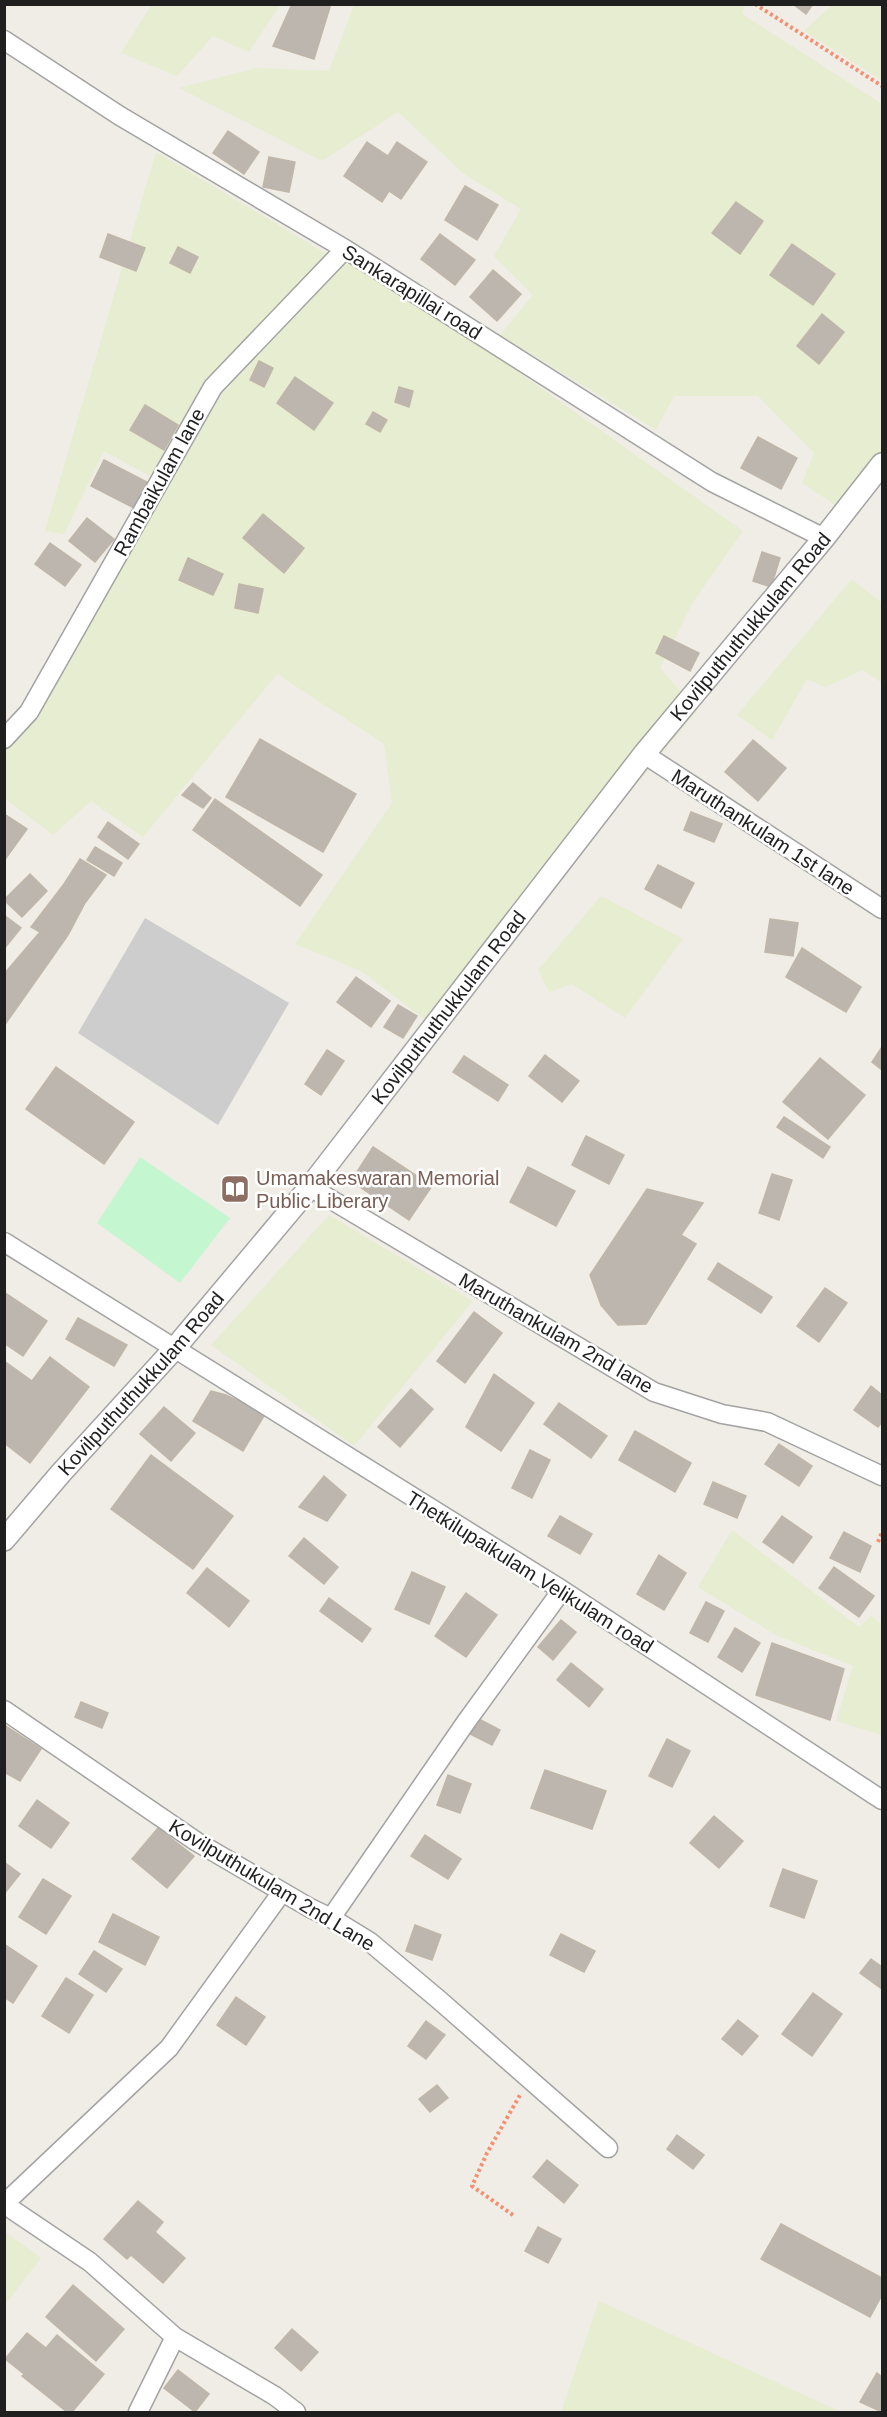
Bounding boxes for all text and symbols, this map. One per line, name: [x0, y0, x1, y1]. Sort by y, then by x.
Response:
street label: Sankarapillai road: [338, 240, 486, 344]
street label: Rambaikulam lane: [109, 404, 209, 560]
street label: Kovilputhuthukkulam Road: [666, 528, 835, 725]
street label: Maruthankulam 1st lane: [668, 765, 858, 899]
street label: Kovilputhuthukkulam Road: [367, 907, 530, 1108]
place label: Umamakeswaran Memorial Public Liberary: [256, 1167, 499, 1212]
library icon: Umamakeswaran Memorial Public Liberary: [219, 1173, 251, 1205]
street label: Maruthankulam 2nd lane: [455, 1268, 657, 1398]
street label: Kovilputhuthukkulam Road: [54, 1287, 228, 1480]
street label: Thetkilupaikulam Velikulam road: [403, 1487, 657, 1657]
street label: Kovilputhukulam 2nd Lane: [165, 1815, 379, 1955]

